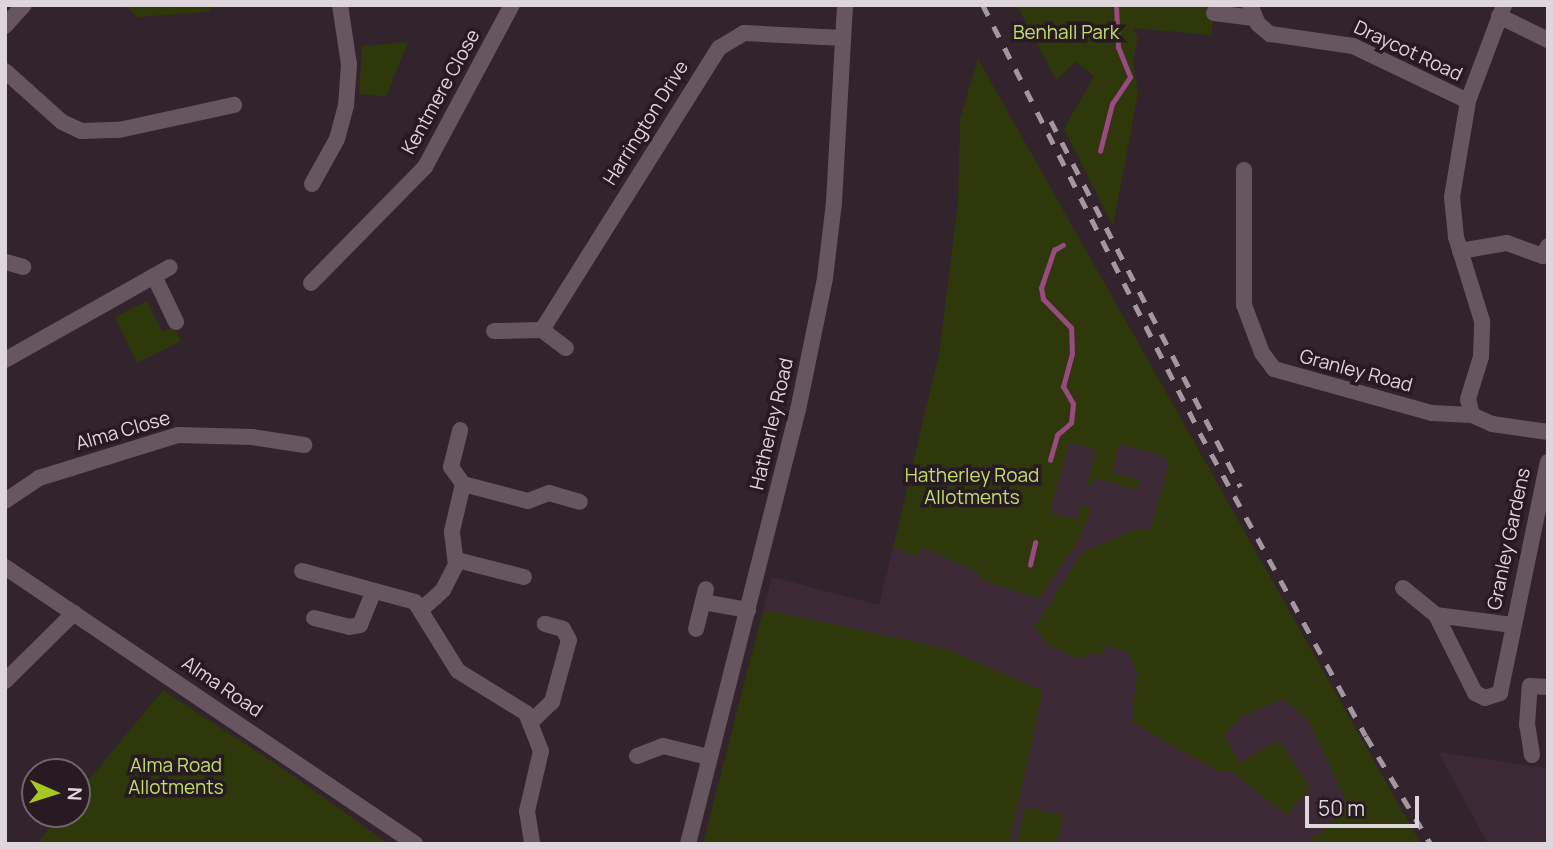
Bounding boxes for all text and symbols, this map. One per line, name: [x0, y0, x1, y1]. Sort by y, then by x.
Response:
street label: Draycot Road: [1350, 16, 1466, 86]
park label: Benhall Park: [1013, 22, 1119, 44]
street label: Kentmere Close: [397, 26, 485, 158]
street label: Harrington Drive: [599, 57, 693, 189]
street label: Granley Road: [1297, 345, 1415, 397]
street label: Hatherley Road: [746, 356, 798, 492]
street label: Alma Close: [73, 407, 173, 455]
park label: Hatherley Road Allotments: [905, 465, 1039, 509]
street label: Granley Gardens: [1483, 466, 1535, 612]
street label: Alma Road: [178, 652, 266, 722]
park label: Alma Road Allotments: [128, 755, 224, 799]
north arrow: [21, 758, 91, 828]
scale bar: [1308, 782, 1422, 826]
text: N: [62, 786, 88, 801]
text: 50 m: [1318, 794, 1365, 822]

